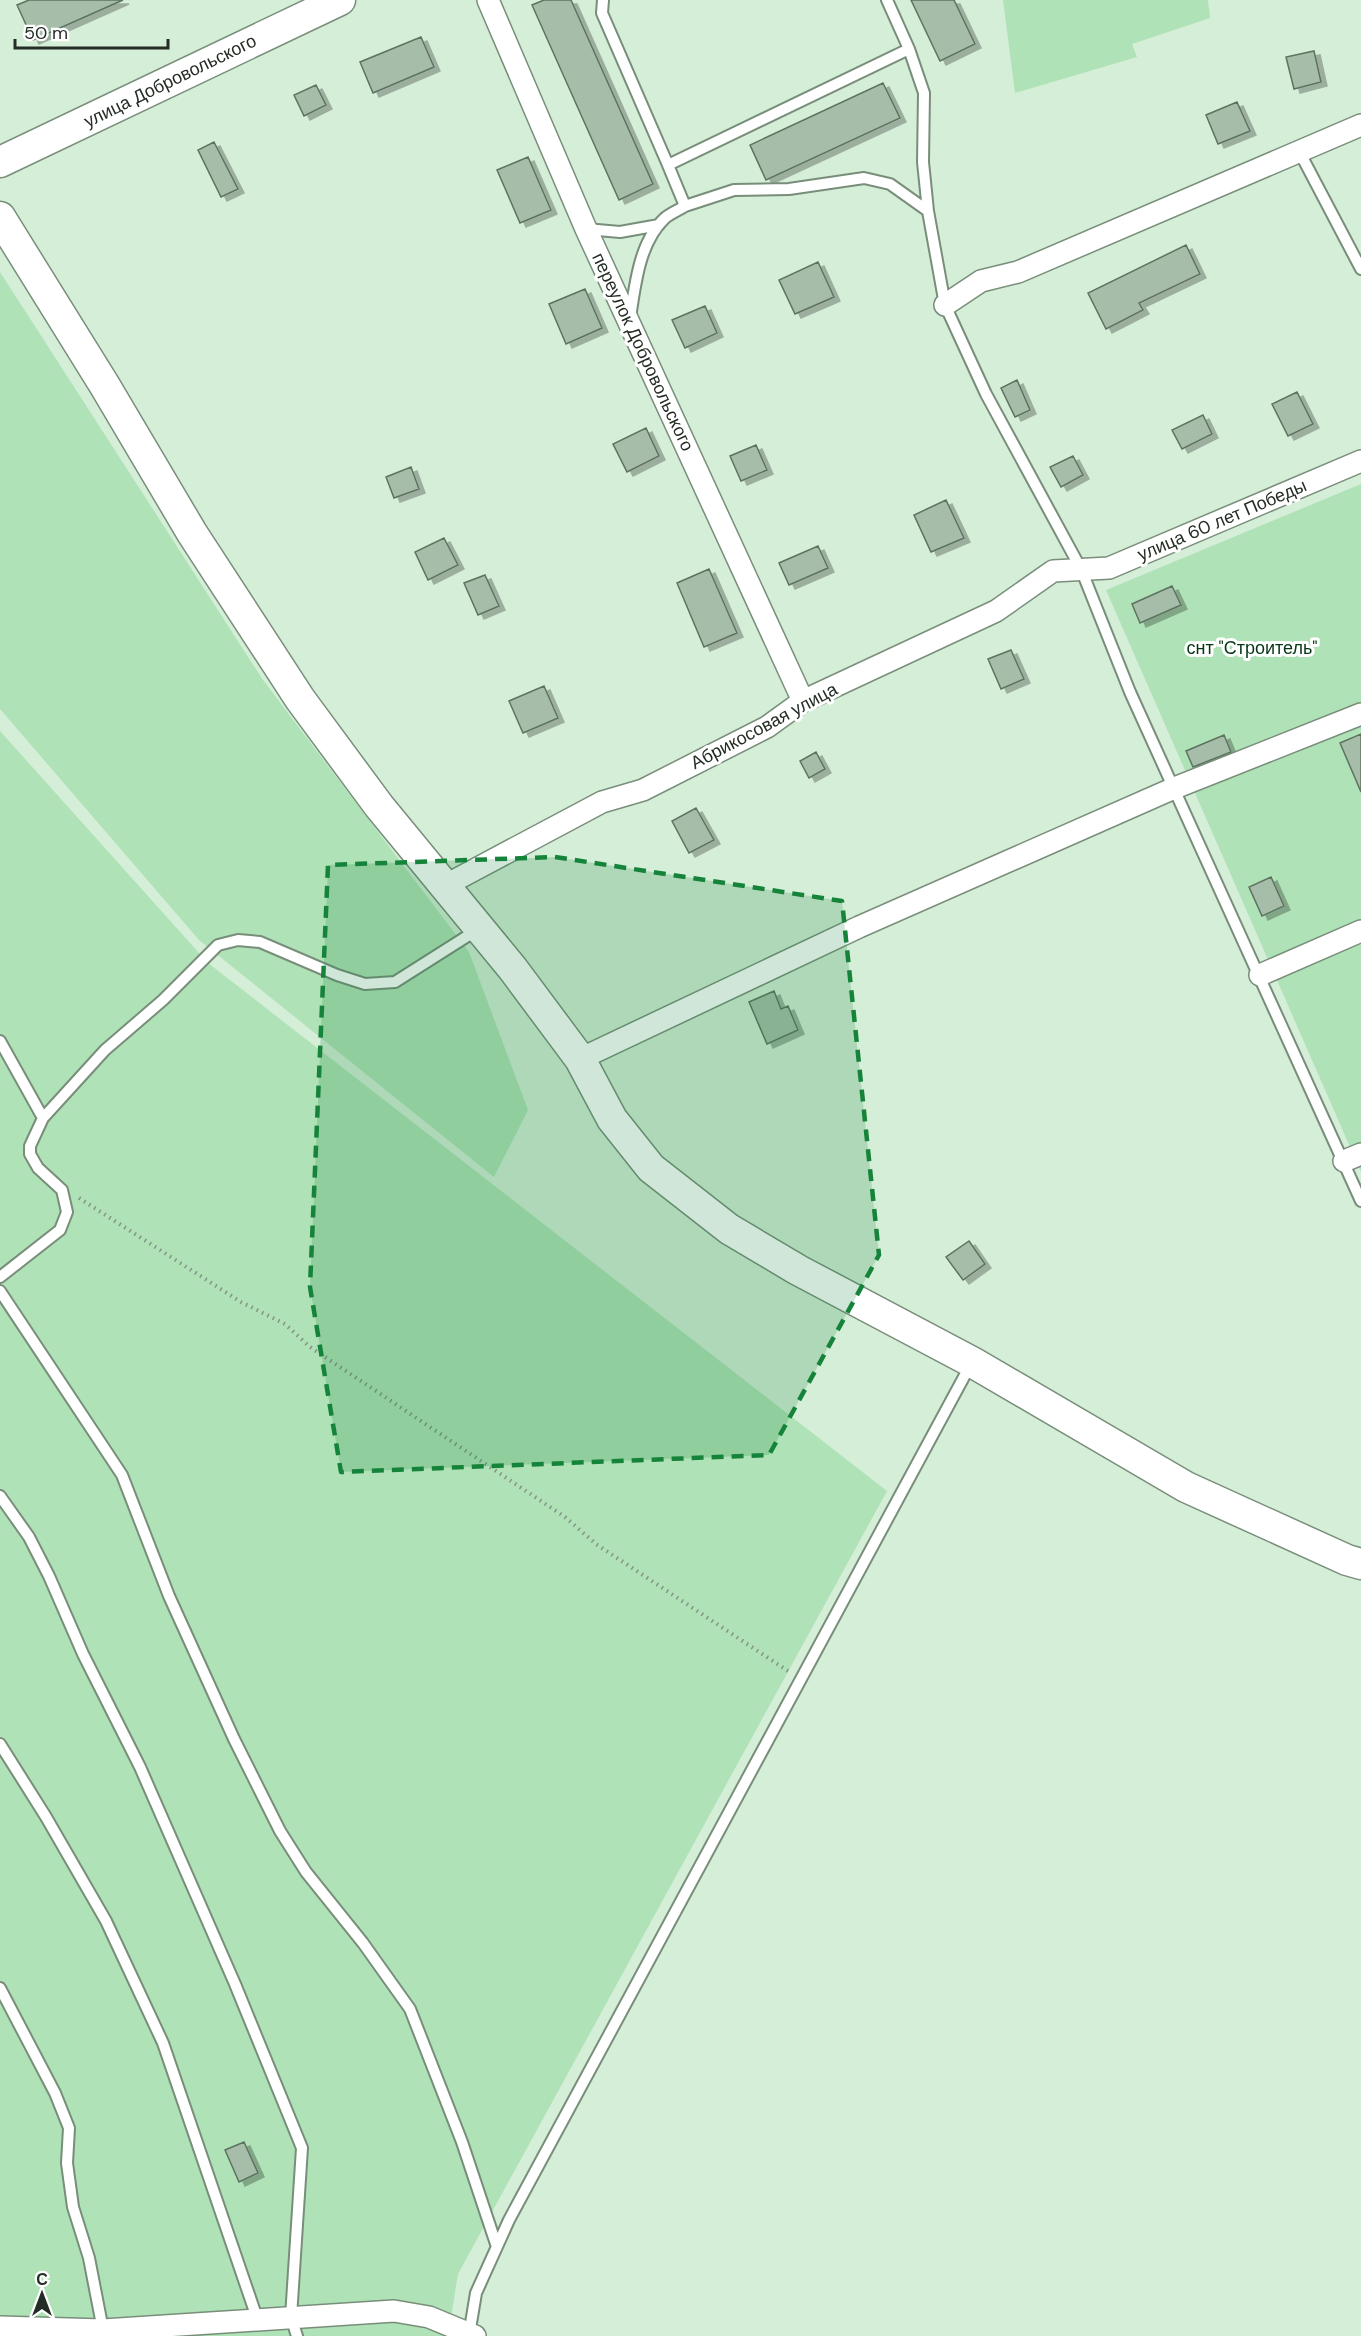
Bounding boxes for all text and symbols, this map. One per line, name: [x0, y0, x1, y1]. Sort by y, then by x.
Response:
scale bar: [15, 12, 168, 50]
text: 50 m: [24, 21, 68, 45]
street label: улица Добровольского: [80, 29, 260, 133]
street label: переулок Добровольского: [586, 249, 700, 455]
street label: улица 60 лет Победы: [1134, 473, 1310, 567]
park label: снт "Строитель": [1186, 636, 1318, 660]
street label: Абрикосовая улица: [686, 677, 842, 775]
north arrow: [12, 2264, 72, 2324]
text: С: [36, 2269, 48, 2290]

